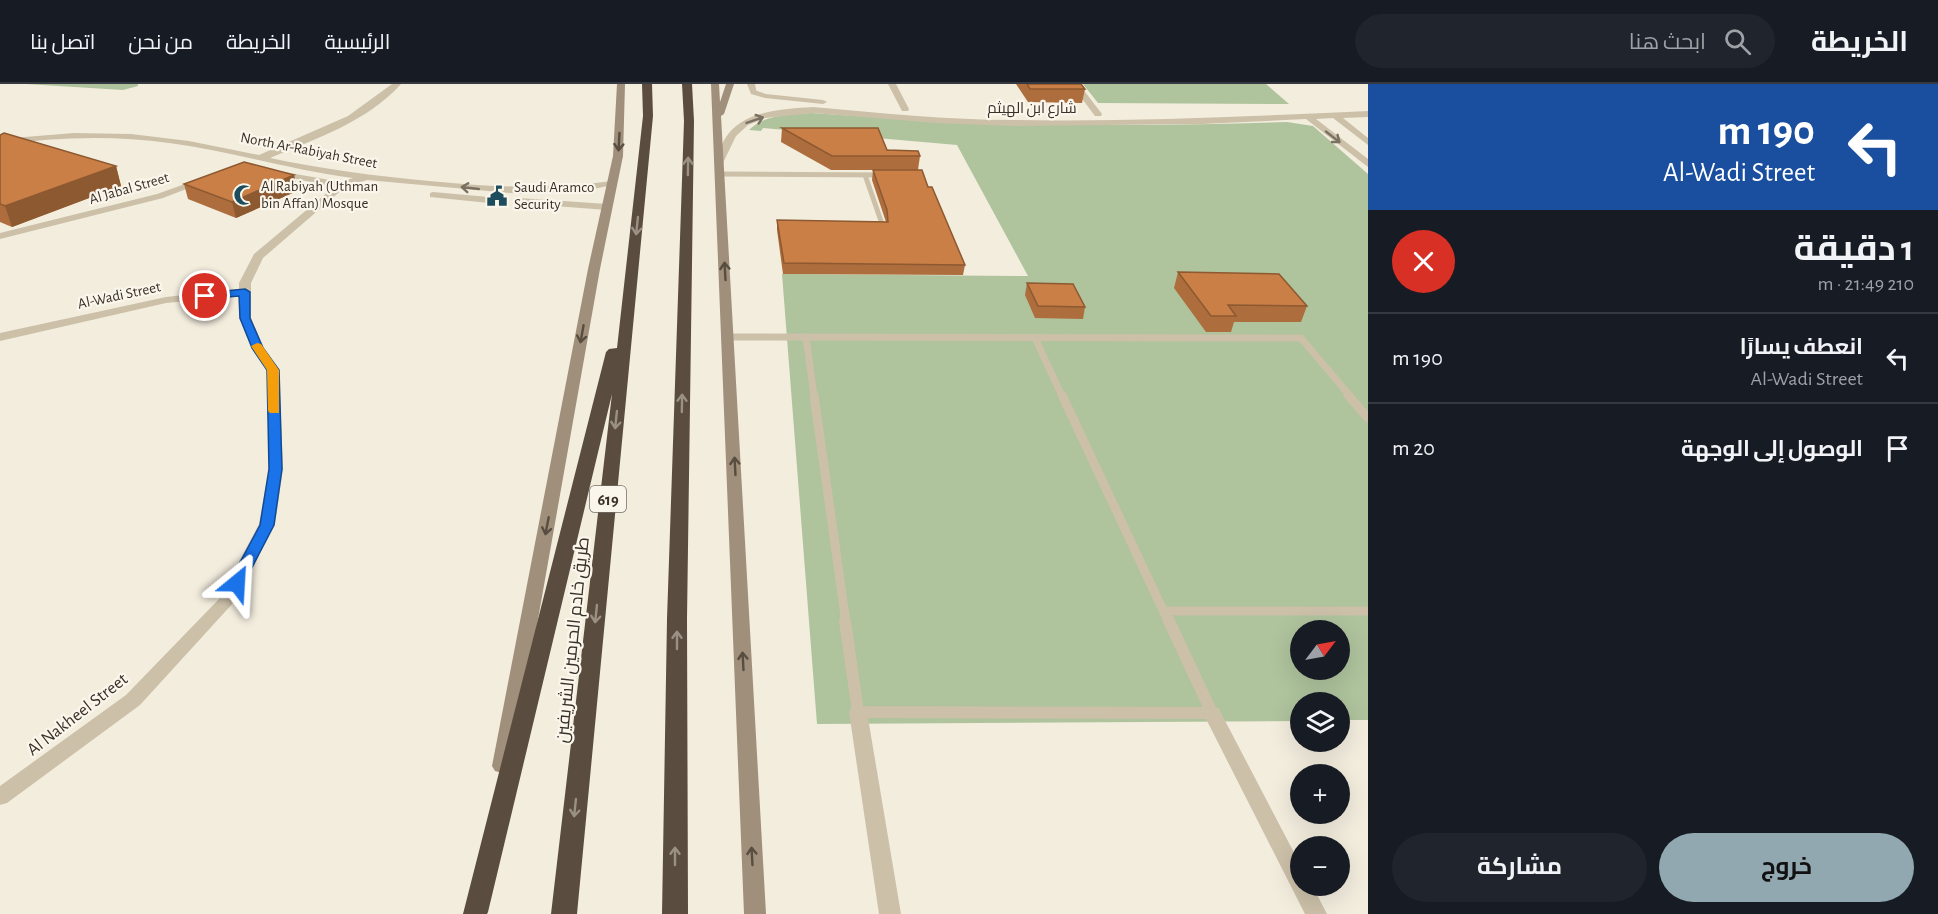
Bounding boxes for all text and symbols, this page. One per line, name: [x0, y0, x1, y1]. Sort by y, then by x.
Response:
search box: [1355, 14, 1775, 68]
icon: search: [1721, 25, 1754, 58]
text: الخريطة: [1811, 29, 1908, 57]
text: ابحث هنا: [1629, 31, 1706, 53]
text: اتصل بنا: [30, 32, 95, 53]
text: من نحن: [128, 32, 193, 53]
text: الخريطة: [226, 32, 291, 53]
text: الرئيسية: [324, 32, 390, 53]
street label: شارع ابن الهيثم: [987, 100, 1077, 119]
icon: left: [1836, 108, 1914, 186]
text: 190 m: [1717, 110, 1815, 152]
one-way arrow: [745, 113, 764, 124]
street label: North Ar-Rabiyah Street: [239, 130, 379, 171]
one-way arrow: [1325, 130, 1341, 143]
one-way arrow: [613, 132, 624, 152]
one-way arrow: [682, 156, 693, 176]
text: Al-Wadi Street: [1663, 159, 1815, 186]
street label: Al Jabal Street: [88, 170, 171, 207]
place label: Al Rabiyah (Uthman bin Affan) Mosque: [261, 179, 378, 211]
place label: Saudi Aramco Security: [514, 180, 594, 212]
one-way arrow: [461, 182, 481, 193]
mosque icon: Al Rabiyah (Uthman bin Affan) Mosque: [232, 183, 256, 207]
public building icon: Saudi Aramco Security: [485, 184, 509, 208]
one-way arrow: [631, 216, 642, 235]
button: close: [1392, 230, 1455, 293]
text: 1 دقيقة: [1794, 231, 1914, 267]
one-way arrow: [719, 262, 730, 282]
pin: [179, 270, 230, 321]
text: 210 m · 21:49: [1817, 274, 1914, 294]
street label: Al-Wadi Street: [76, 279, 162, 312]
icon: arrive: [188, 279, 221, 312]
one-way arrow: [576, 323, 587, 343]
text: انعطف يسارًا: [1740, 336, 1863, 358]
icon: left: [1881, 342, 1914, 375]
text: 190 m: [1392, 347, 1443, 369]
text: Al-Wadi Street: [1750, 369, 1863, 389]
one-way arrow: [676, 393, 688, 413]
one-way arrow: [611, 409, 622, 429]
icon: arrive: [1881, 432, 1914, 465]
text: 20 m: [1392, 437, 1435, 459]
text: الوصول إلى الوجهة: [1681, 438, 1863, 460]
one-way arrow: [729, 456, 740, 476]
road number: 619: [590, 486, 626, 512]
one-way arrow: [541, 515, 552, 535]
street label: طريق خادم الحرمين الشريفين: [552, 536, 595, 744]
position arrow: [205, 551, 269, 615]
one-way arrow: [590, 603, 601, 623]
north arrow: [1290, 620, 1350, 680]
map controls: [1290, 620, 1350, 896]
one-way arrow: [671, 630, 683, 650]
one-way arrow: [738, 651, 749, 671]
street label: Al Nakheel Street: [24, 670, 131, 759]
button: layers: [1290, 692, 1350, 752]
button: +: [1290, 764, 1350, 824]
one-way arrow: [569, 797, 580, 817]
button: مشاركة: [1392, 833, 1647, 902]
button: خروج: [1659, 833, 1914, 902]
button: −: [1290, 836, 1350, 896]
one-way arrow: [669, 846, 681, 866]
one-way arrow: [746, 846, 758, 866]

